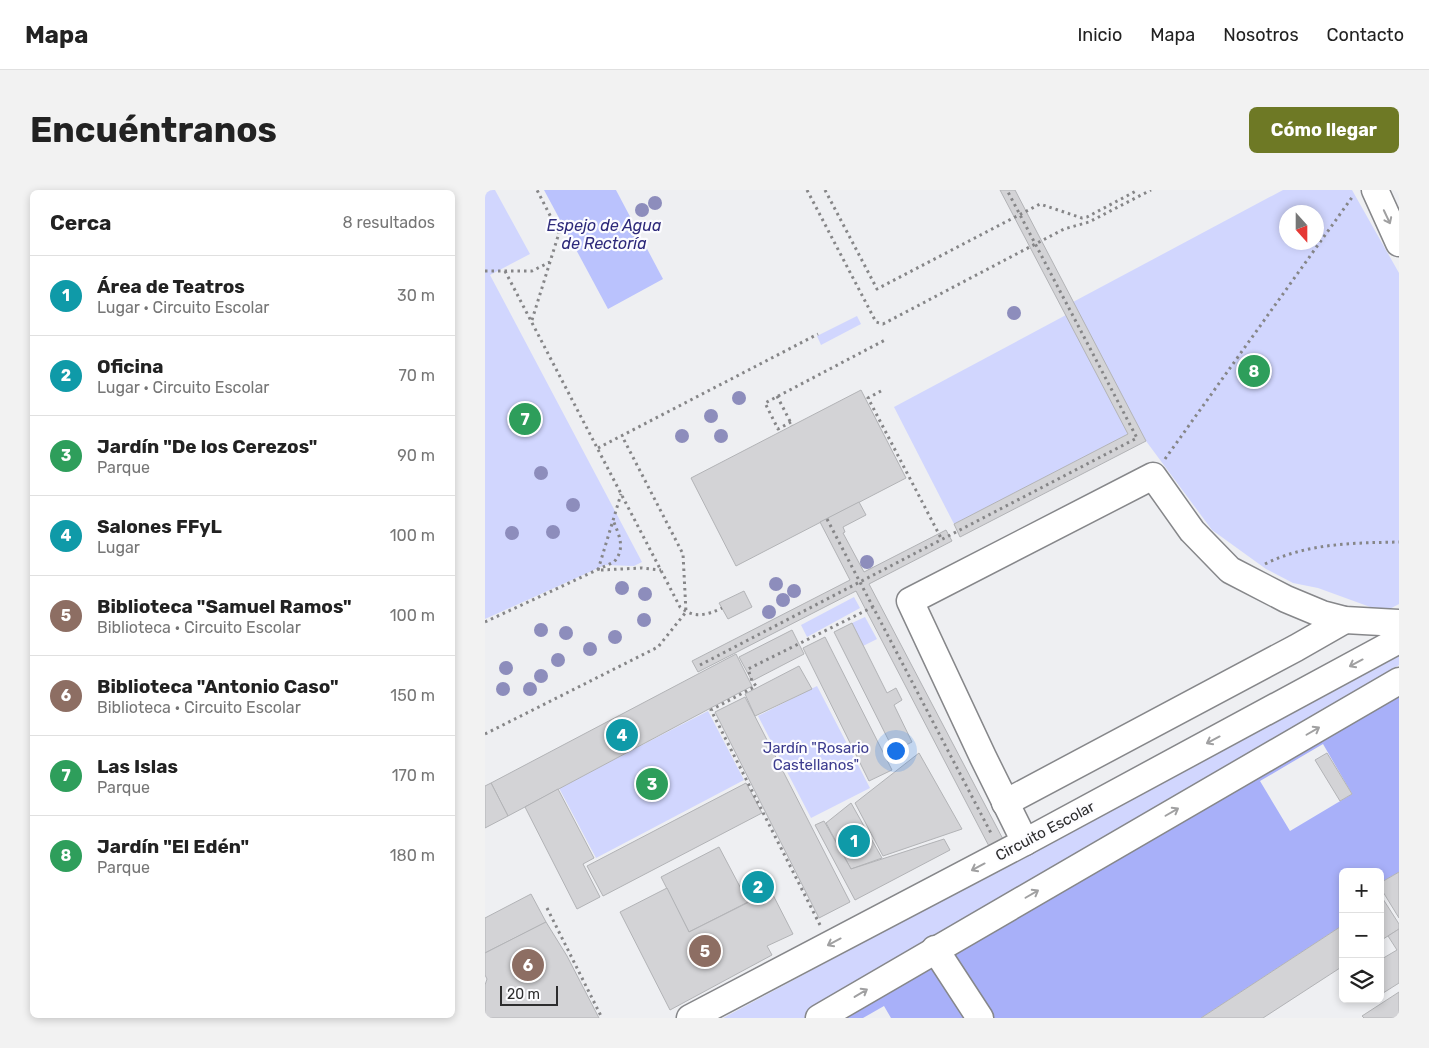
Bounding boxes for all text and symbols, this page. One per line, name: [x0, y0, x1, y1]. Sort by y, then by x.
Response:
text: Mapa: [25, 21, 88, 49]
text: Inicio: [1077, 24, 1122, 46]
text: Mapa: [1150, 24, 1195, 46]
text: Nosotros: [1223, 24, 1299, 46]
text: Contacto: [1327, 24, 1404, 46]
button: Cómo llegar: [1249, 107, 1399, 153]
text: Encuéntranos: [30, 109, 277, 151]
north arrow: [1279, 205, 1324, 250]
one-way arrow: [1382, 209, 1392, 224]
text: Cerca: [50, 210, 111, 235]
text: 8 resultados: [342, 213, 435, 232]
water label: Espejo de Agua de Rectoría: [547, 216, 661, 253]
text: Área de Teatros: [97, 275, 245, 298]
text: 1: [62, 286, 70, 305]
text: 30 m: [397, 286, 435, 305]
text: Lugar · Circuito Escolar: [97, 298, 269, 317]
pin: 8: [1238, 352, 1270, 390]
text: Oficina: [97, 355, 163, 378]
text: 2: [61, 366, 71, 385]
text: 70 m: [398, 366, 435, 385]
text: Lugar · Circuito Escolar: [97, 378, 269, 397]
pin: 7: [509, 400, 541, 438]
text: Jardín "De los Cerezos": [97, 435, 317, 458]
text: 3: [61, 446, 71, 465]
text: 90 m: [397, 446, 435, 465]
text: Parque: [97, 458, 150, 477]
text: Salones FFyL: [97, 515, 222, 538]
text: 4: [61, 526, 71, 545]
text: 100 m: [390, 526, 435, 545]
text: Lugar: [97, 538, 140, 557]
text: Biblioteca "Samuel Ramos": [97, 595, 352, 618]
text: 5: [61, 606, 71, 625]
text: 100 m: [390, 606, 435, 625]
text: Biblioteca · Circuito Escolar: [97, 618, 301, 637]
one-way arrow: [1349, 659, 1364, 668]
text: Biblioteca "Antonio Caso": [97, 675, 339, 698]
text: 6: [61, 686, 71, 705]
text: 150 m: [390, 686, 435, 705]
text: Biblioteca · Circuito Escolar: [97, 698, 301, 717]
pin: 4: [606, 716, 638, 754]
one-way arrow: [1306, 725, 1320, 735]
one-way arrow: [1206, 736, 1221, 745]
your location: [883, 738, 909, 764]
park label: Jardín "Rosario Castellanos": [763, 739, 869, 774]
text: Las Islas: [97, 755, 178, 778]
pin: 3: [636, 765, 668, 803]
text: 7: [61, 766, 71, 785]
text: 170 m: [392, 766, 435, 785]
text: Parque: [97, 778, 150, 797]
street label: Circuito Escolar: [992, 797, 1098, 865]
one-way arrow: [1165, 807, 1179, 817]
pin: 1: [838, 822, 870, 860]
text: Jardín "El Edén": [97, 835, 249, 858]
text: 8: [61, 846, 71, 865]
text: 180 m: [390, 846, 435, 865]
text: Parque: [97, 858, 150, 877]
one-way arrow: [970, 862, 985, 872]
pin: 2: [742, 868, 774, 906]
map controls: [1339, 868, 1384, 1003]
button: +: [1339, 868, 1384, 913]
one-way arrow: [1024, 888, 1038, 898]
button: −: [1339, 913, 1384, 958]
pin: 5: [689, 932, 721, 970]
one-way arrow: [826, 937, 841, 947]
pin: 6: [512, 946, 544, 984]
button: layers: [1339, 958, 1384, 1003]
scale bar: [500, 983, 557, 1006]
text: 20 m: [507, 986, 540, 1003]
one-way arrow: [854, 988, 868, 998]

